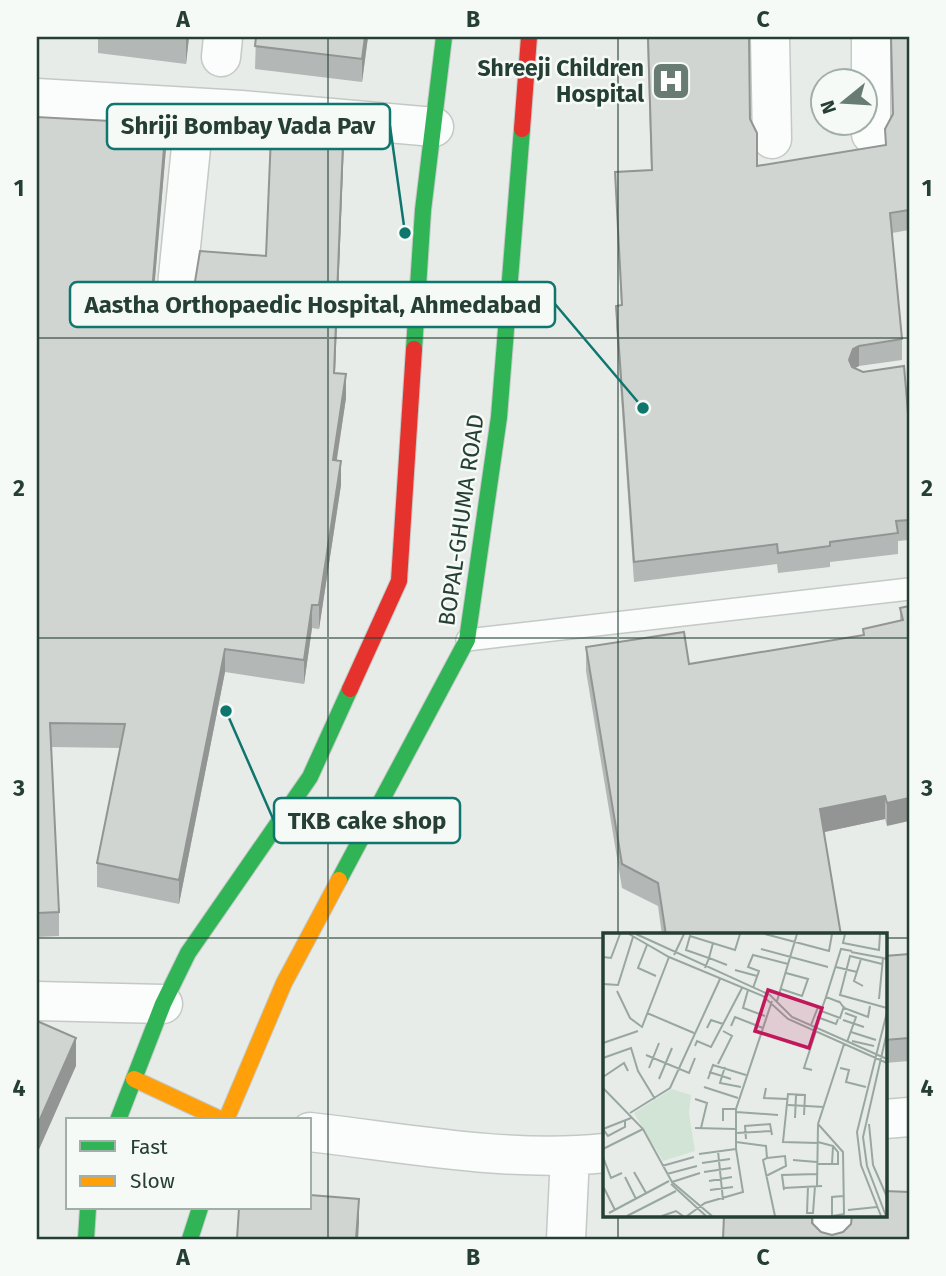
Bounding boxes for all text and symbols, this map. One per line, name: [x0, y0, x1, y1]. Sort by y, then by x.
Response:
text: A: [175, 5, 190, 33]
text: B: [466, 5, 480, 33]
text: C: [756, 5, 770, 33]
place label: Shreeji Children Hospital: [477, 54, 644, 108]
hospital icon: Shreeji Children Hospital: [650, 60, 692, 102]
north arrow: [810, 66, 880, 136]
text: N: [815, 98, 841, 117]
callout: Shriji Bombay Vada Pav: [107, 104, 390, 149]
text: Shriji Bombay Vada Pav: [121, 112, 376, 140]
text: 1: [14, 174, 24, 202]
text: 1: [922, 174, 932, 202]
callout: Aastha Orthopaedic Hospital, Ahmedabad: [70, 282, 555, 327]
text: Aastha Orthopaedic Hospital, Ahmedabad: [84, 291, 541, 319]
street label: BOPAL-GHUMA ROAD: [432, 412, 490, 628]
text: 2: [13, 474, 25, 502]
text: 2: [921, 474, 933, 502]
text: 3: [12, 774, 25, 802]
text: 3: [920, 774, 933, 802]
callout: TKB cake shop: [274, 798, 460, 843]
text: TKB cake shop: [288, 807, 446, 835]
inset map: [603, 933, 886, 1216]
text: 4: [13, 1074, 26, 1102]
text: 4: [921, 1074, 934, 1102]
legend: [66, 1118, 312, 1210]
text: Fast: [130, 1134, 168, 1160]
text: Slow: [130, 1168, 175, 1194]
text: A: [175, 1243, 190, 1271]
text: B: [466, 1243, 480, 1271]
text: C: [756, 1243, 770, 1271]

